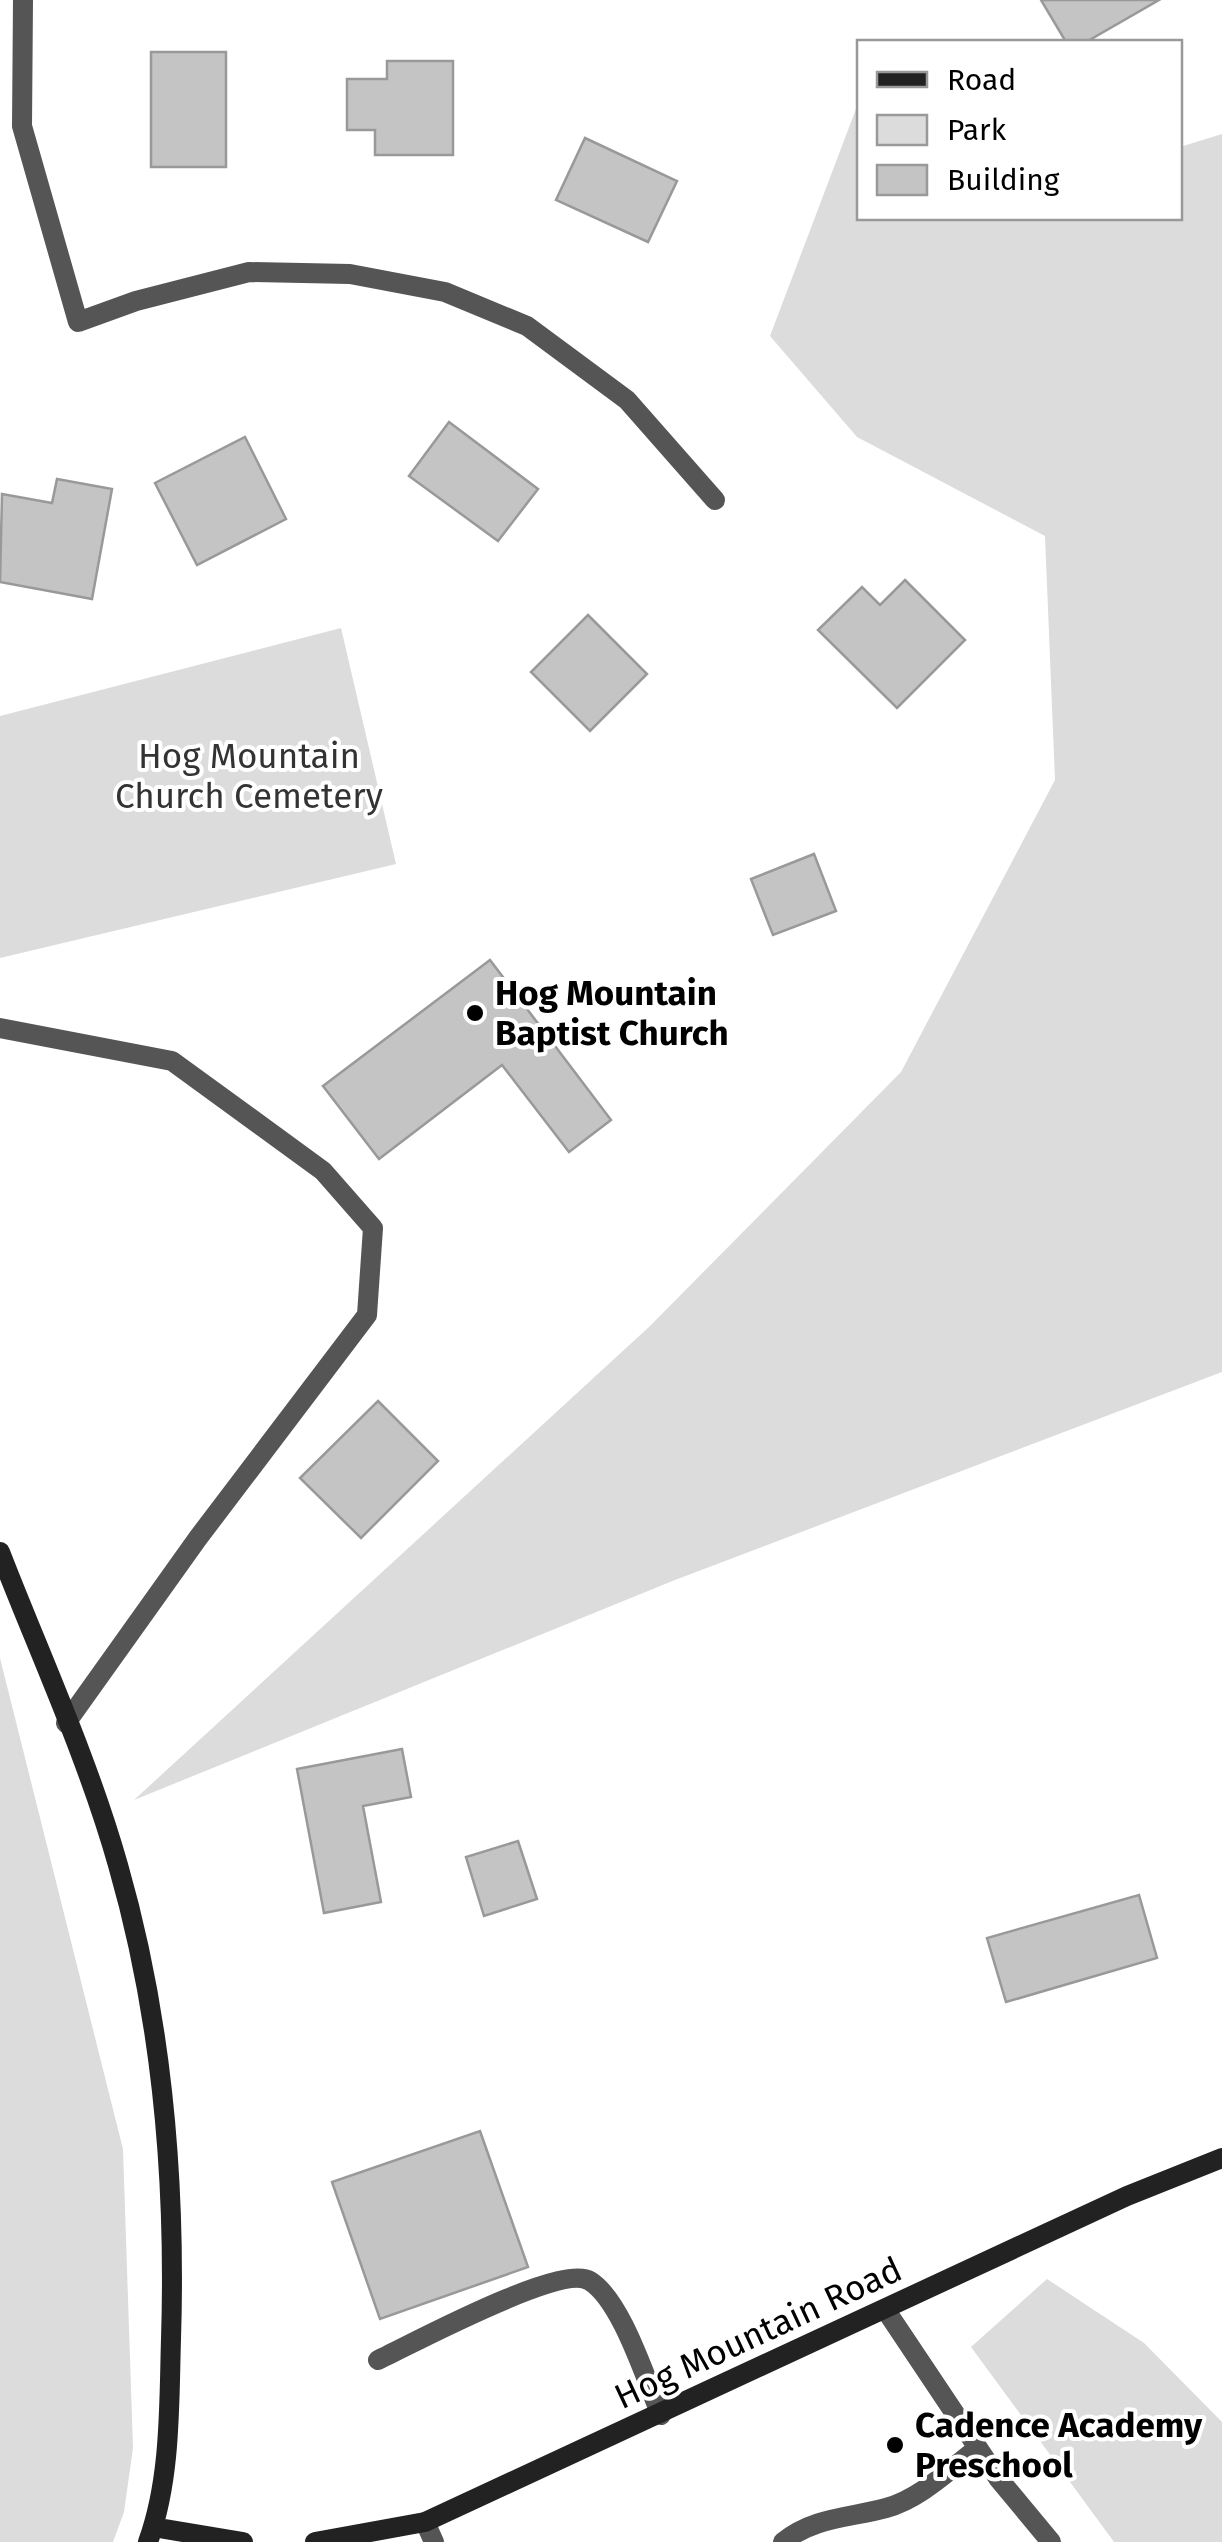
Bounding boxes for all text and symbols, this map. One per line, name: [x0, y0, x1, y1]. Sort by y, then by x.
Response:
legend: [857, 40, 1182, 220]
text: Road: [947, 62, 1016, 98]
text: Park: [947, 112, 1007, 148]
text: Building: [947, 162, 1060, 198]
park label: Hog Mountain Church Cemetery: [115, 735, 383, 817]
place label: Hog Mountain Baptist Church: [495, 972, 729, 1054]
marker: Hog Mountain Baptist Church: [464, 1002, 486, 1024]
street label: Hog Mountain Road: [608, 2248, 908, 2418]
place label: Cadence Academy Preschool: [915, 2404, 1203, 2486]
marker: Cadence Academy Preschool: [884, 2434, 906, 2456]

